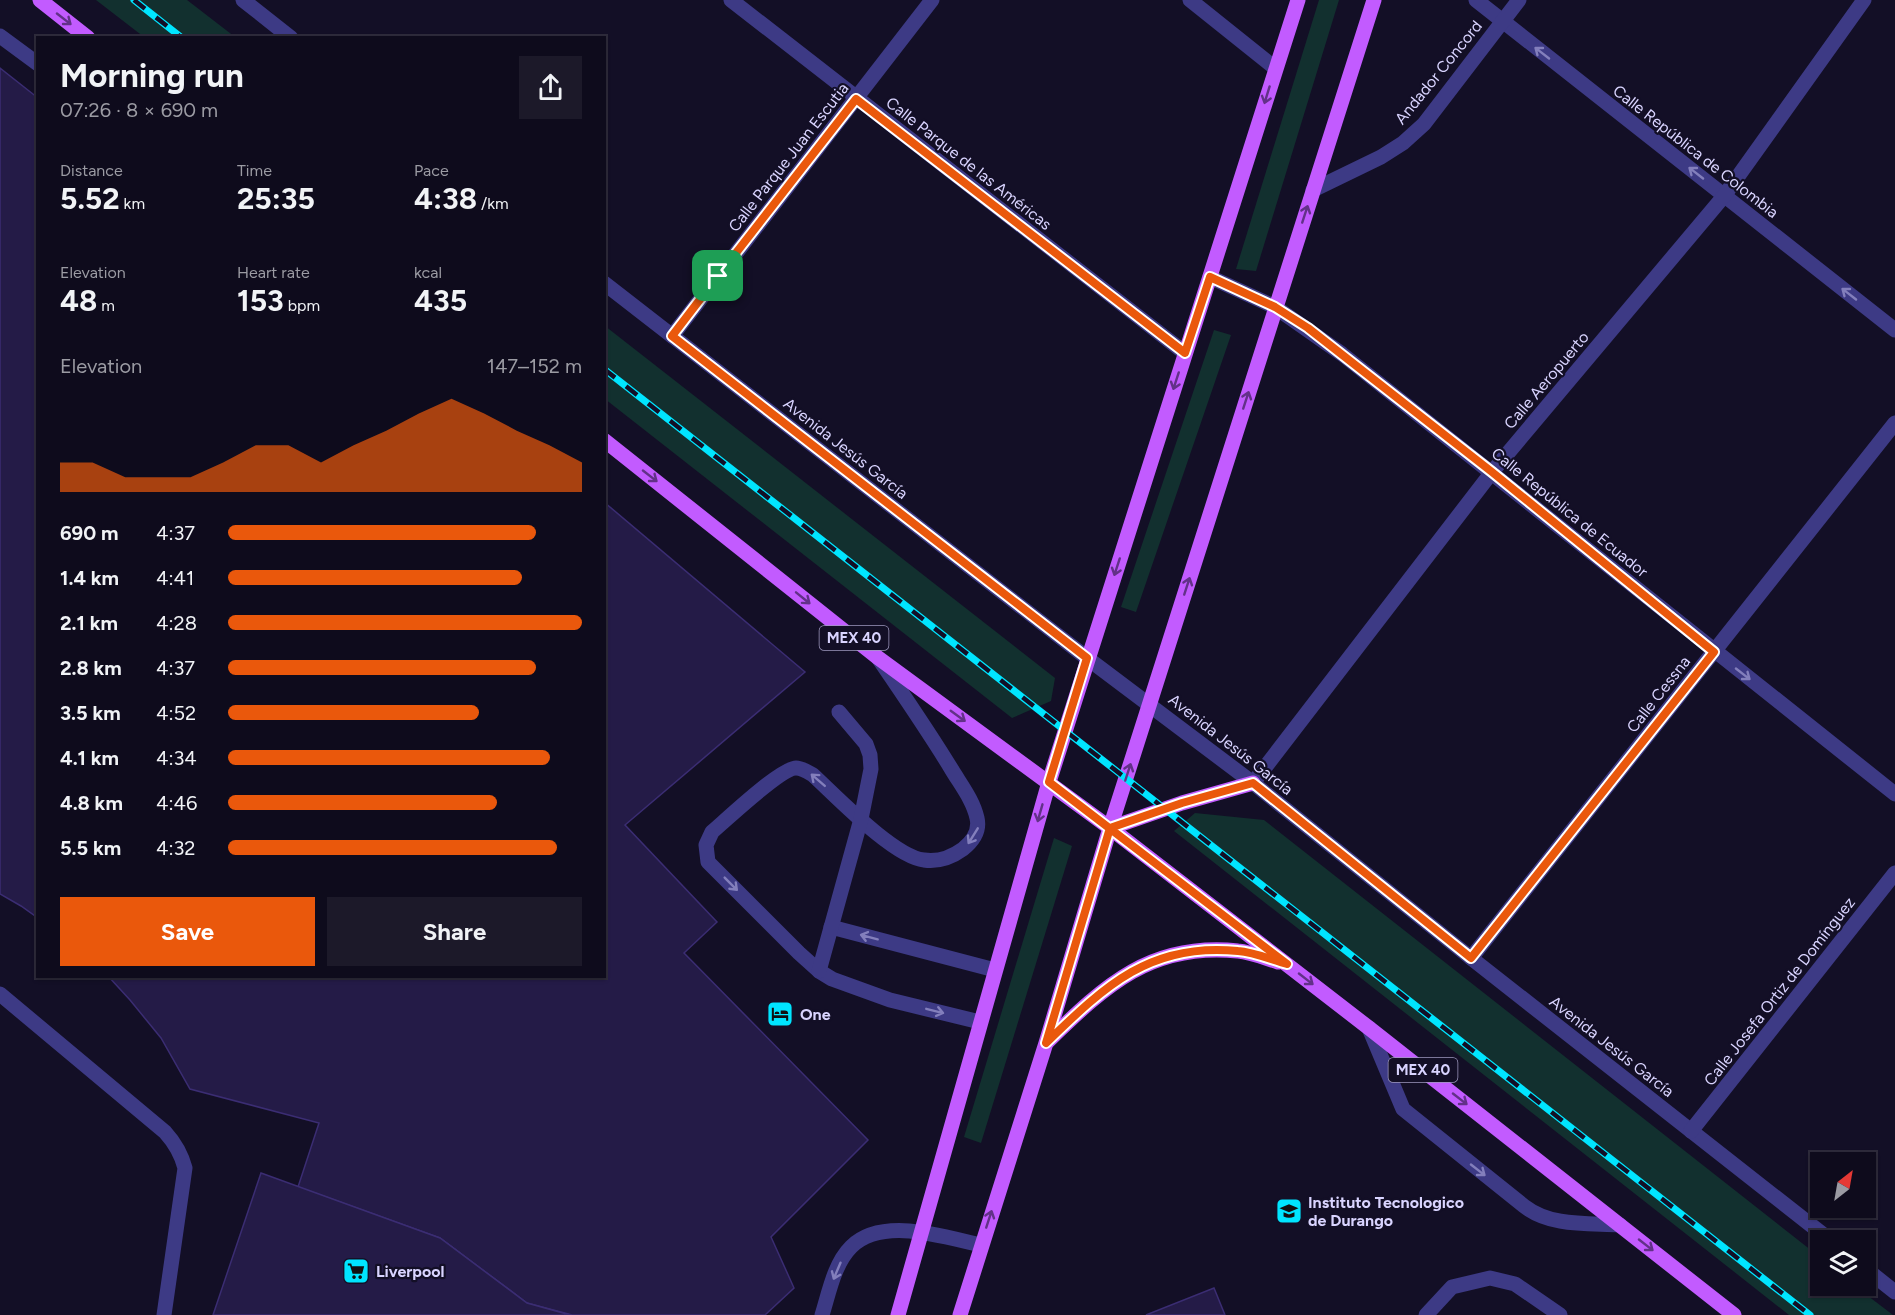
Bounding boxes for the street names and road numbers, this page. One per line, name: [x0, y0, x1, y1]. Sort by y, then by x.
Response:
street label: Andador Concord: [1391, 17, 1486, 128]
street label: Calle Parque Juan Escutia: [724, 79, 852, 235]
street label: Calle República de Colombia: [1609, 81, 1782, 222]
street label: Calle Parque de las Américas: [882, 93, 1055, 234]
street label: Calle Aeropuerto: [1500, 328, 1593, 433]
street label: Avenida Jesús García: [780, 394, 912, 503]
street label: Calle República de Ecuador: [1488, 444, 1652, 582]
road number: MEX 40: [820, 626, 888, 650]
street label: Calle Cessna: [1623, 652, 1694, 736]
street label: Avenida Jesús García: [1165, 690, 1297, 799]
street label: Calle Josefa Ortiz de Domínguez: [1700, 893, 1859, 1089]
street label: Avenida Jesús García: [1546, 992, 1678, 1101]
road number: MEX 40: [1388, 1058, 1458, 1082]

